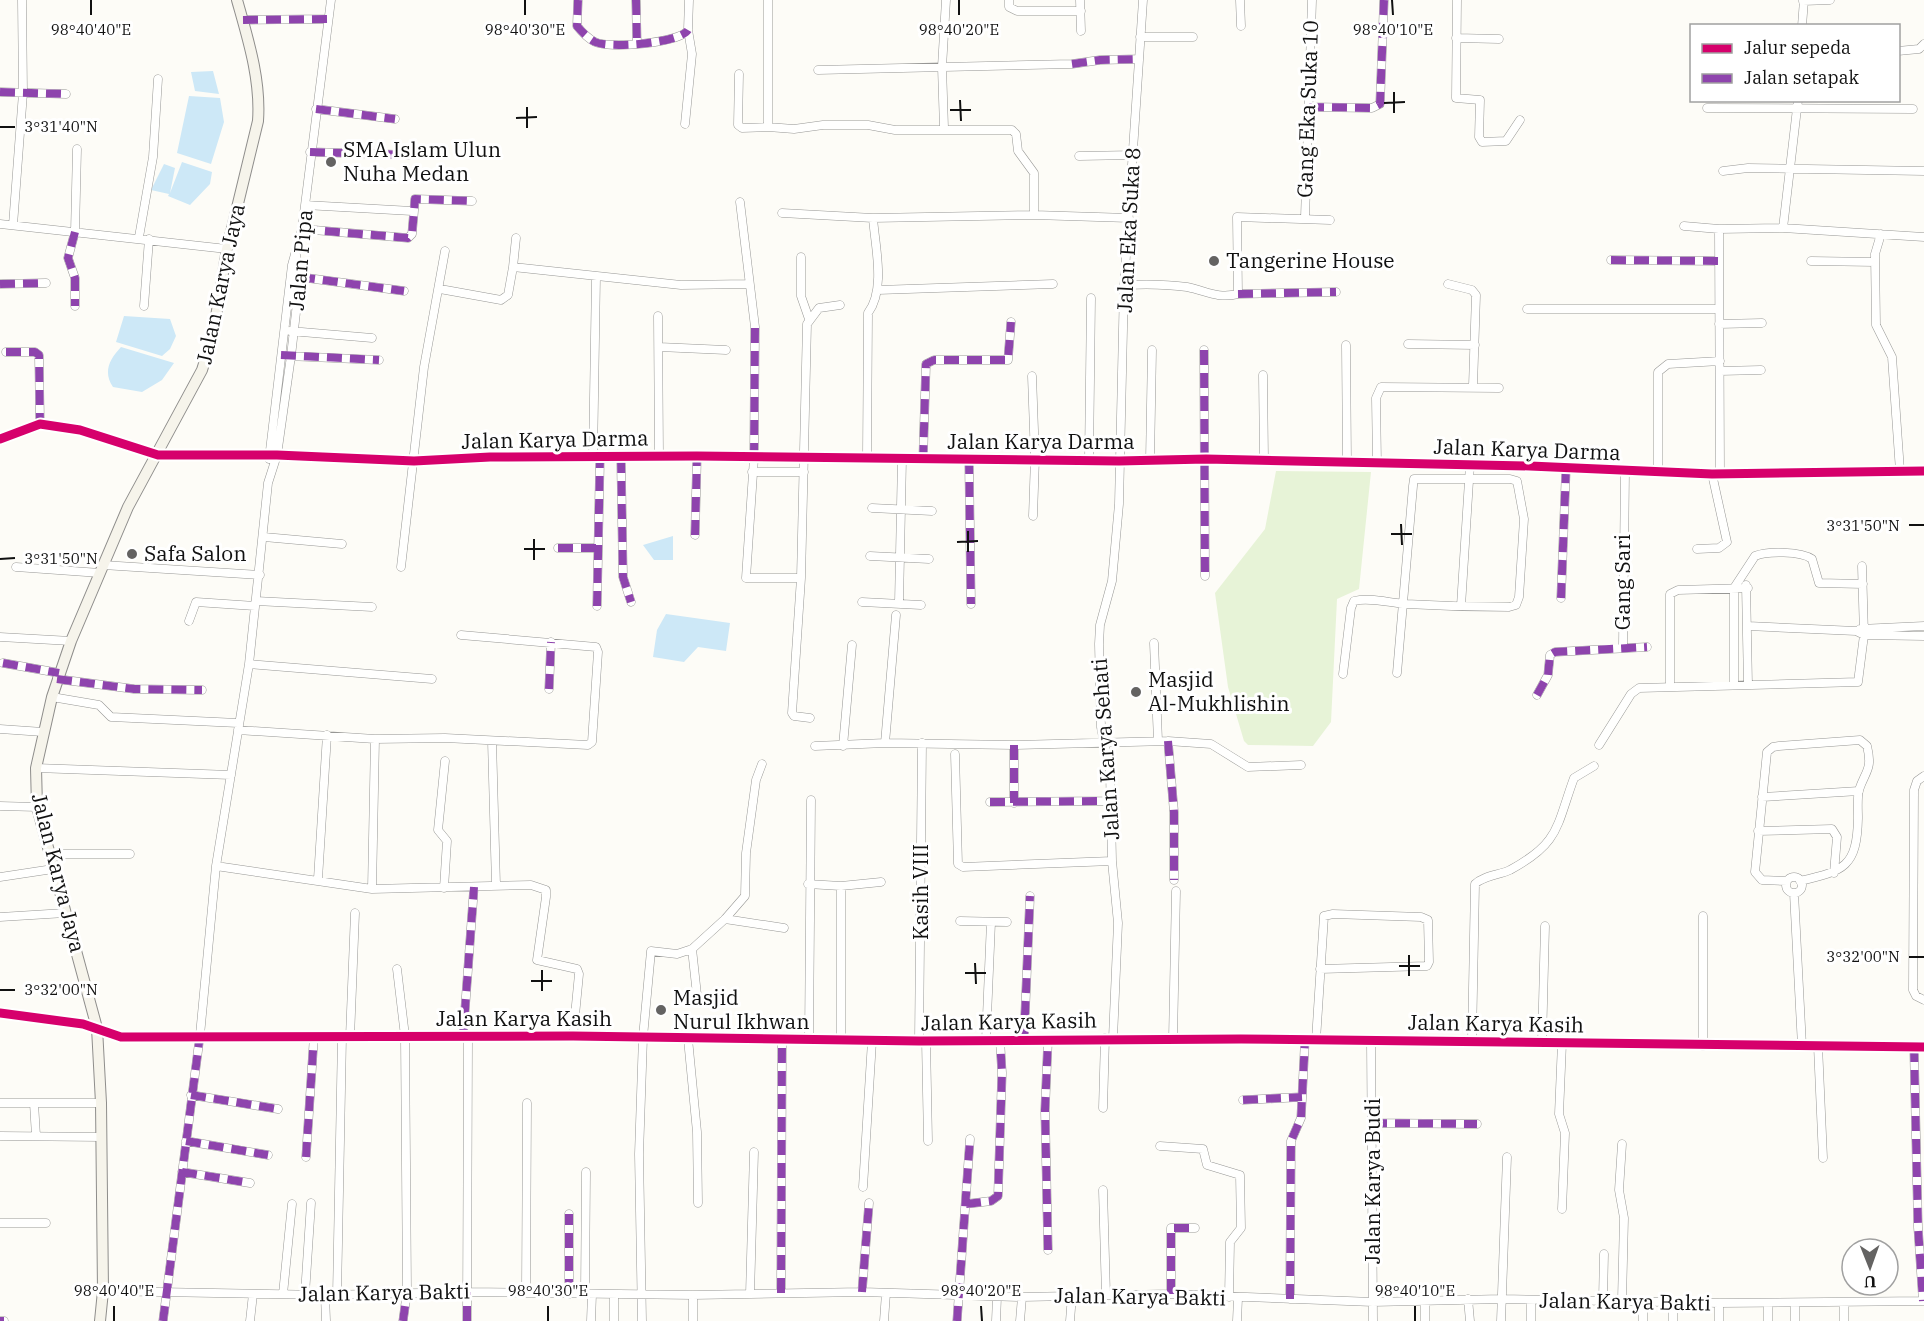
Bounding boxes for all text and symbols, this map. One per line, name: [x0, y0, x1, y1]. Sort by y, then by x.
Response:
text: 98°40'40"E: [51, 20, 131, 39]
text: 98°40'30"E: [485, 20, 565, 39]
text: 98°40'20"E: [919, 20, 999, 39]
street label: Gang Eka Suka 10: [1290, 20, 1324, 198]
text: 98°40'10"E: [1353, 20, 1433, 39]
legend: [1690, 24, 1900, 102]
text: Jalur sepeda: [1744, 36, 1851, 59]
text: Jalan setapak: [1744, 66, 1860, 89]
text: 3°31'40"N: [24, 117, 98, 136]
place label: SMA Islam Ulun Nuha Medan: [343, 135, 501, 187]
street label: Jalan Eka Suka 8: [1110, 147, 1146, 313]
marker: SMA Islam Ulun Nuha Medan: [324, 155, 338, 169]
street label: Jalan Karya Jaya: [189, 201, 251, 367]
street label: Jalan Pipa: [282, 208, 318, 312]
place label: Tangerine House: [1226, 246, 1395, 274]
marker: Tangerine House: [1207, 254, 1221, 268]
street label: Jalan Karya Darma: [461, 423, 649, 455]
street label: Jalan Karya Darma: [947, 427, 1135, 455]
street label: Jalan Karya Darma: [1433, 432, 1621, 466]
text: 3°31'50"N: [1826, 516, 1900, 535]
street label: Gang Sari: [1608, 534, 1636, 630]
place label: Safa Salon: [144, 539, 247, 567]
marker: Safa Salon: [125, 547, 139, 561]
text: 3°31'50"N: [24, 549, 98, 568]
street label: Jalan Karya Sehati: [1085, 657, 1125, 841]
place label: Masjid Al-Mukhlishin: [1148, 665, 1290, 717]
marker: Masjid Al-Mukhlishin: [1129, 685, 1143, 699]
street label: Jalan Karya Jaya: [26, 790, 92, 955]
street label: Kasih VIII: [906, 844, 934, 940]
text: 3°32'00"N: [1826, 947, 1900, 966]
text: 3°32'00"N: [24, 980, 98, 999]
place label: Masjid Nurul Ikhwan: [673, 983, 810, 1035]
marker: Masjid Nurul Ikhwan: [654, 1003, 668, 1017]
street label: Jalan Karya Kasih: [436, 1004, 612, 1032]
street label: Jalan Karya Kasih: [921, 1005, 1097, 1037]
street label: Jalan Karya Kasih: [1408, 1007, 1584, 1039]
street label: Jalan Karya Budi: [1358, 1098, 1386, 1264]
north arrow: [1840, 1237, 1900, 1297]
text: U: [1864, 1272, 1877, 1292]
street label: Jalan Karya Bakti: [298, 1277, 470, 1307]
text: 98°40'40"E: [74, 1281, 154, 1300]
text: 98°40'30"E: [508, 1281, 588, 1300]
text: 98°40'20"E: [941, 1281, 1021, 1300]
street label: Jalan Karya Bakti: [1054, 1281, 1226, 1311]
text: 98°40'10"E: [1375, 1281, 1455, 1300]
street label: Jalan Karya Bakti: [1539, 1286, 1711, 1316]

